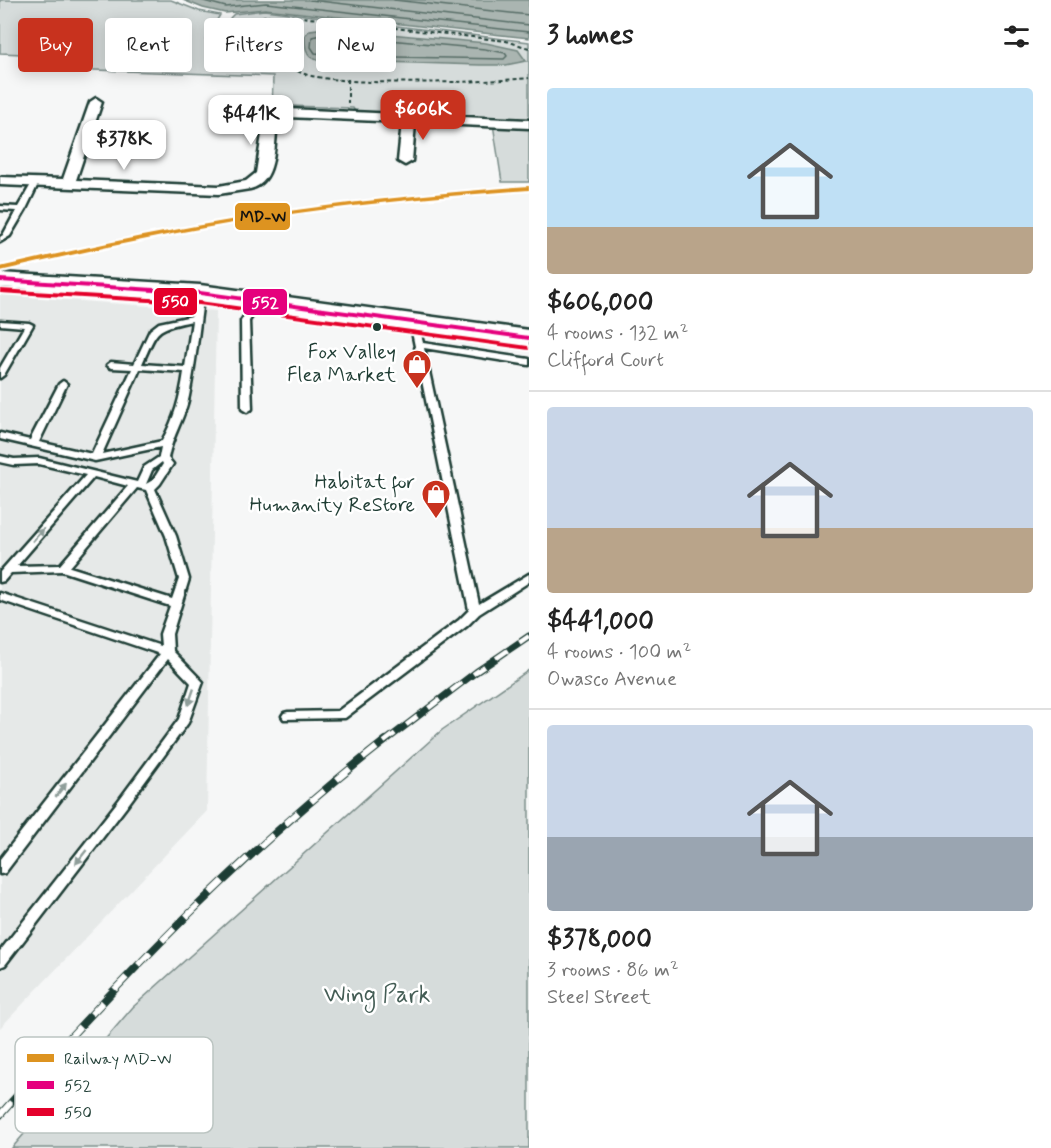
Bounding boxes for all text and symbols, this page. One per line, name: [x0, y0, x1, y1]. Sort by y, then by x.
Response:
chip: Buy: [18, 18, 93, 72]
chip: Rent: [105, 18, 192, 72]
chip: Filters: [204, 18, 304, 72]
chip: New: [316, 18, 396, 72]
text: 3 homes: [547, 19, 634, 53]
icon: filters: [1000, 20, 1033, 53]
pin: $606K: [381, 90, 465, 141]
pin: $441K: [209, 95, 293, 146]
text: $606K: [395, 96, 451, 123]
text: $441K: [222, 101, 280, 128]
pin: $378K: [82, 120, 166, 171]
text: $378K: [96, 126, 152, 153]
icon: home: [736, 127, 844, 235]
line badge: MD-W: [234, 202, 291, 231]
text: MD-W: [240, 207, 287, 228]
text: $606,000: [547, 286, 653, 320]
line badge: 550: [153, 287, 198, 316]
line badge: 552: [242, 288, 288, 316]
text: 550: [161, 292, 189, 313]
text: 552: [251, 293, 279, 314]
text: 4 rooms · 132 m²: [547, 320, 688, 347]
unlabelled marker: [371, 321, 383, 333]
place label: Fox Valley Flea Market: [287, 339, 396, 389]
text: Clifford Court: [547, 347, 664, 374]
shop icon: Fox Valley Flea Market: [401, 348, 433, 390]
icon: home: [736, 446, 844, 554]
place label: Habitat for Humanity ReStore: [250, 469, 415, 519]
shop icon: Habitat for Humanity ReStore: [420, 478, 452, 520]
one-way arrow: [32, 527, 45, 543]
text: $441,000: [547, 605, 654, 639]
text: 4 rooms · 100 m²: [547, 639, 691, 666]
text: Owasco Avenue: [547, 666, 677, 693]
one-way arrow: [186, 688, 196, 706]
icon: home: [736, 764, 844, 872]
one-way arrow: [55, 782, 67, 797]
one-way arrow: [75, 849, 88, 865]
text: $378,000: [547, 923, 652, 957]
text: 3 rooms · 86 m²: [547, 957, 679, 984]
park label: Wing Park: [324, 980, 430, 1013]
text: Steel Street: [547, 984, 651, 1011]
legend: [15, 1037, 213, 1133]
text: Railway MD-W: [64, 1049, 172, 1070]
text: 552: [64, 1076, 92, 1097]
text: 550: [64, 1103, 92, 1124]

